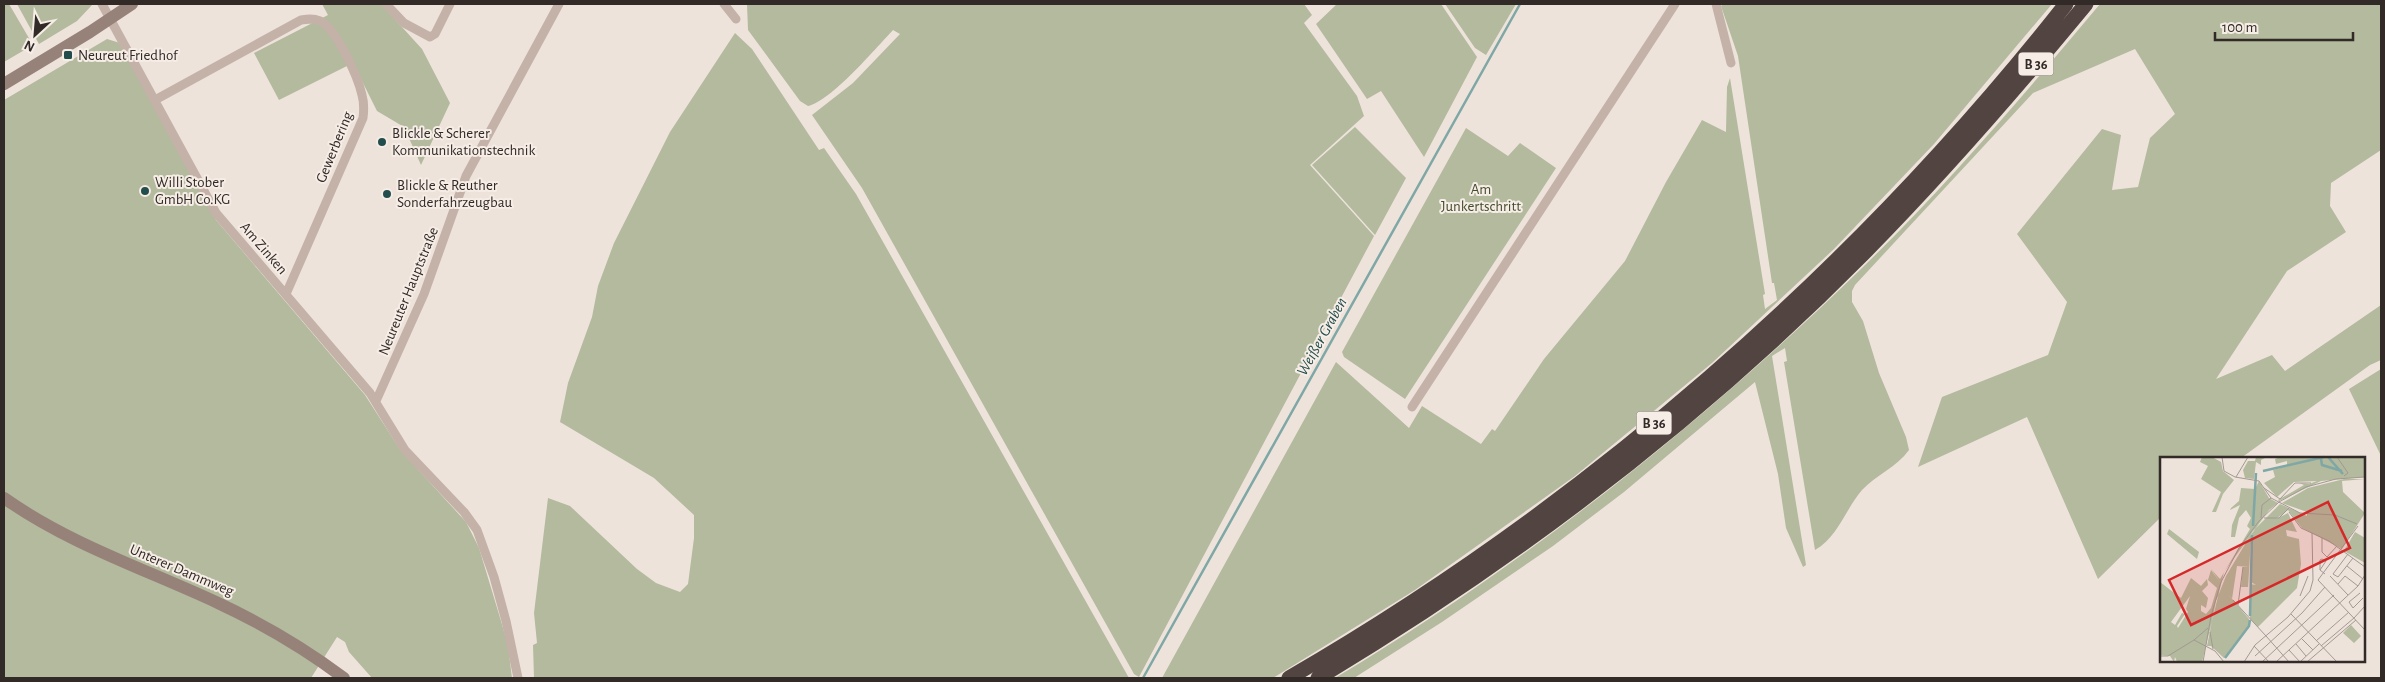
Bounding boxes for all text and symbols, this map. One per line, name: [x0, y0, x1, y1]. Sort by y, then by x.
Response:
north arrow: [10, 10, 60, 60]
scale bar: [2215, 10, 2352, 42]
text: 100 m: [2222, 20, 2257, 35]
text: N: [22, 37, 37, 54]
place label: Neureut Friedhof: [78, 48, 179, 63]
marker: Neureut Friedhof: [62, 49, 74, 61]
road number: B 36: [2018, 52, 2054, 76]
street label: Gewerbering: [313, 109, 356, 185]
place label: Blickle & Scherer Kommunikationstechnik: [392, 126, 535, 158]
marker: Blickle & Scherer Kommunikationstechnik: [376, 136, 388, 148]
place label: Willi Stober GmbH Co.KG: [155, 175, 230, 207]
place label: Blickle & Reuther Sonderfahrzeugbau: [397, 178, 513, 210]
park label: Am Junkertschritt: [1441, 182, 1521, 214]
marker: Willi Stober GmbH Co.KG: [139, 185, 151, 197]
marker: Blickle & Reuther Sonderfahrzeugbau: [381, 188, 393, 200]
street label: Am Zinken: [237, 219, 290, 277]
street label: Neureuter Hauptstraße: [376, 225, 441, 357]
water label: Weißer Graben: [1294, 295, 1350, 378]
road number: B 36: [1636, 412, 1672, 434]
inset map: [2160, 457, 2365, 662]
street label: Unterer Dammweg: [128, 542, 237, 599]

